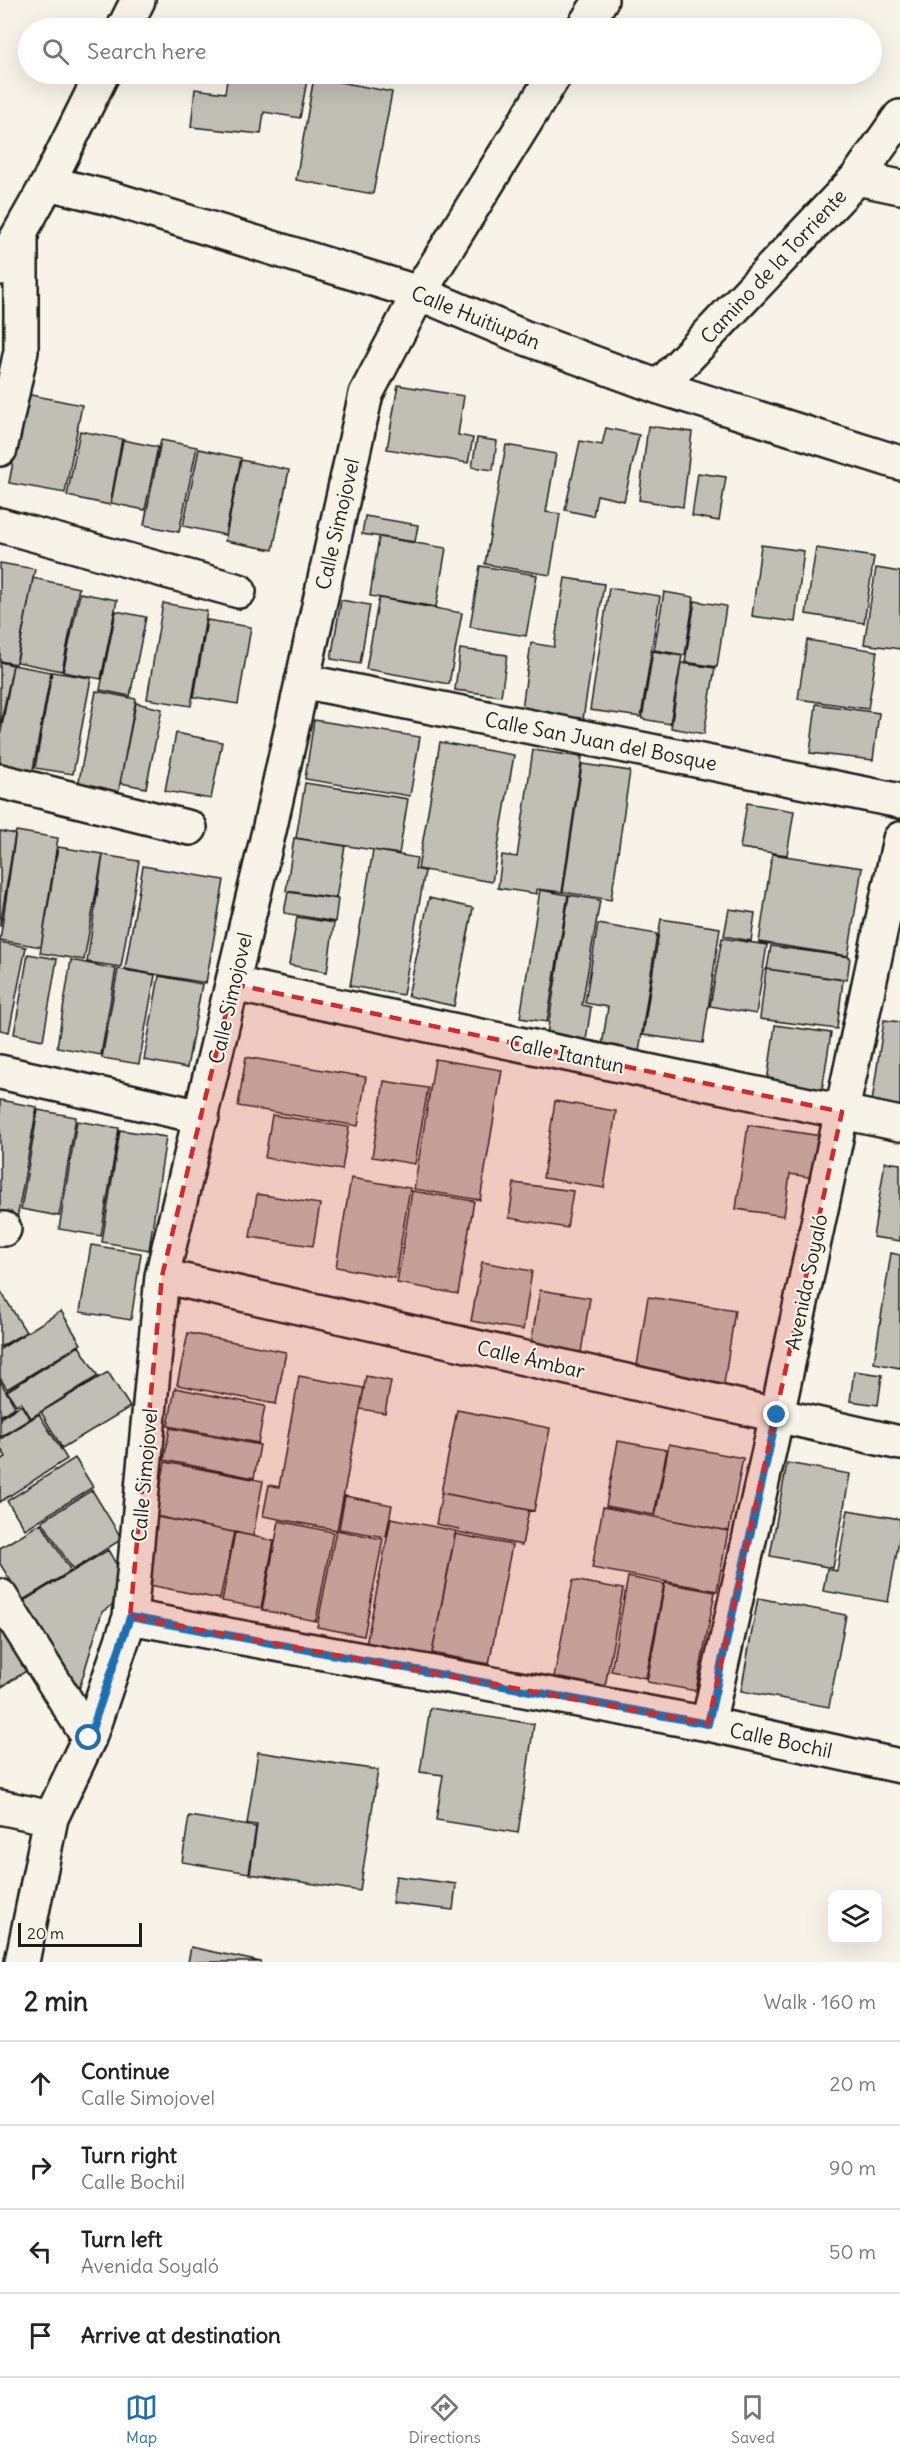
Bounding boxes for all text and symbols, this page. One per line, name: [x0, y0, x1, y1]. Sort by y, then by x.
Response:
search box: [18, 18, 882, 84]
icon: search: [39, 35, 72, 68]
text: Search here: [87, 37, 206, 65]
street label: Camino de la Torriente: [695, 183, 851, 349]
street label: Calle Huitiupán: [408, 280, 544, 354]
street label: Calle Simojovel: [310, 456, 364, 592]
street label: Calle San Juan del Bosque: [483, 706, 719, 776]
street label: Calle Simojovel: [203, 930, 257, 1066]
street label: Calle Itantun: [507, 1030, 627, 1078]
street label: Avenida Soyaló: [779, 1212, 833, 1352]
street label: Calle Ámbar: [475, 1334, 587, 1384]
route end: [763, 1401, 789, 1427]
street label: Calle Simojovel: [126, 1407, 162, 1543]
street label: Calle Bochil: [728, 1717, 834, 1763]
route start: [75, 1724, 101, 1750]
map controls: [828, 1890, 882, 1944]
button: layers: [828, 1890, 882, 1944]
scale bar: [18, 1920, 142, 1948]
text: 20 m: [27, 1923, 64, 1943]
text: 2 min: [24, 1985, 88, 2018]
text: Walk · 160 m: [763, 1989, 876, 2014]
text: Continue: [81, 2057, 170, 2085]
icon: ahead: [24, 2067, 57, 2100]
text: 20 m: [830, 2071, 876, 2096]
text: Calle Simojovel: [81, 2085, 215, 2110]
text: Turn right: [81, 2141, 177, 2169]
icon: right: [24, 2151, 57, 2184]
text: 90 m: [829, 2155, 876, 2180]
text: Calle Bochil: [81, 2169, 185, 2194]
text: Turn left: [81, 2225, 162, 2253]
icon: left: [24, 2235, 57, 2268]
text: 50 m: [829, 2239, 876, 2264]
text: Avenida Soyaló: [81, 2253, 219, 2278]
icon: arrive: [24, 2319, 57, 2352]
text: Arrive at destination: [81, 2321, 281, 2349]
tab: Map: [125, 2391, 158, 2447]
tab: Directions: [408, 2391, 481, 2447]
tab: Saved: [731, 2391, 775, 2447]

